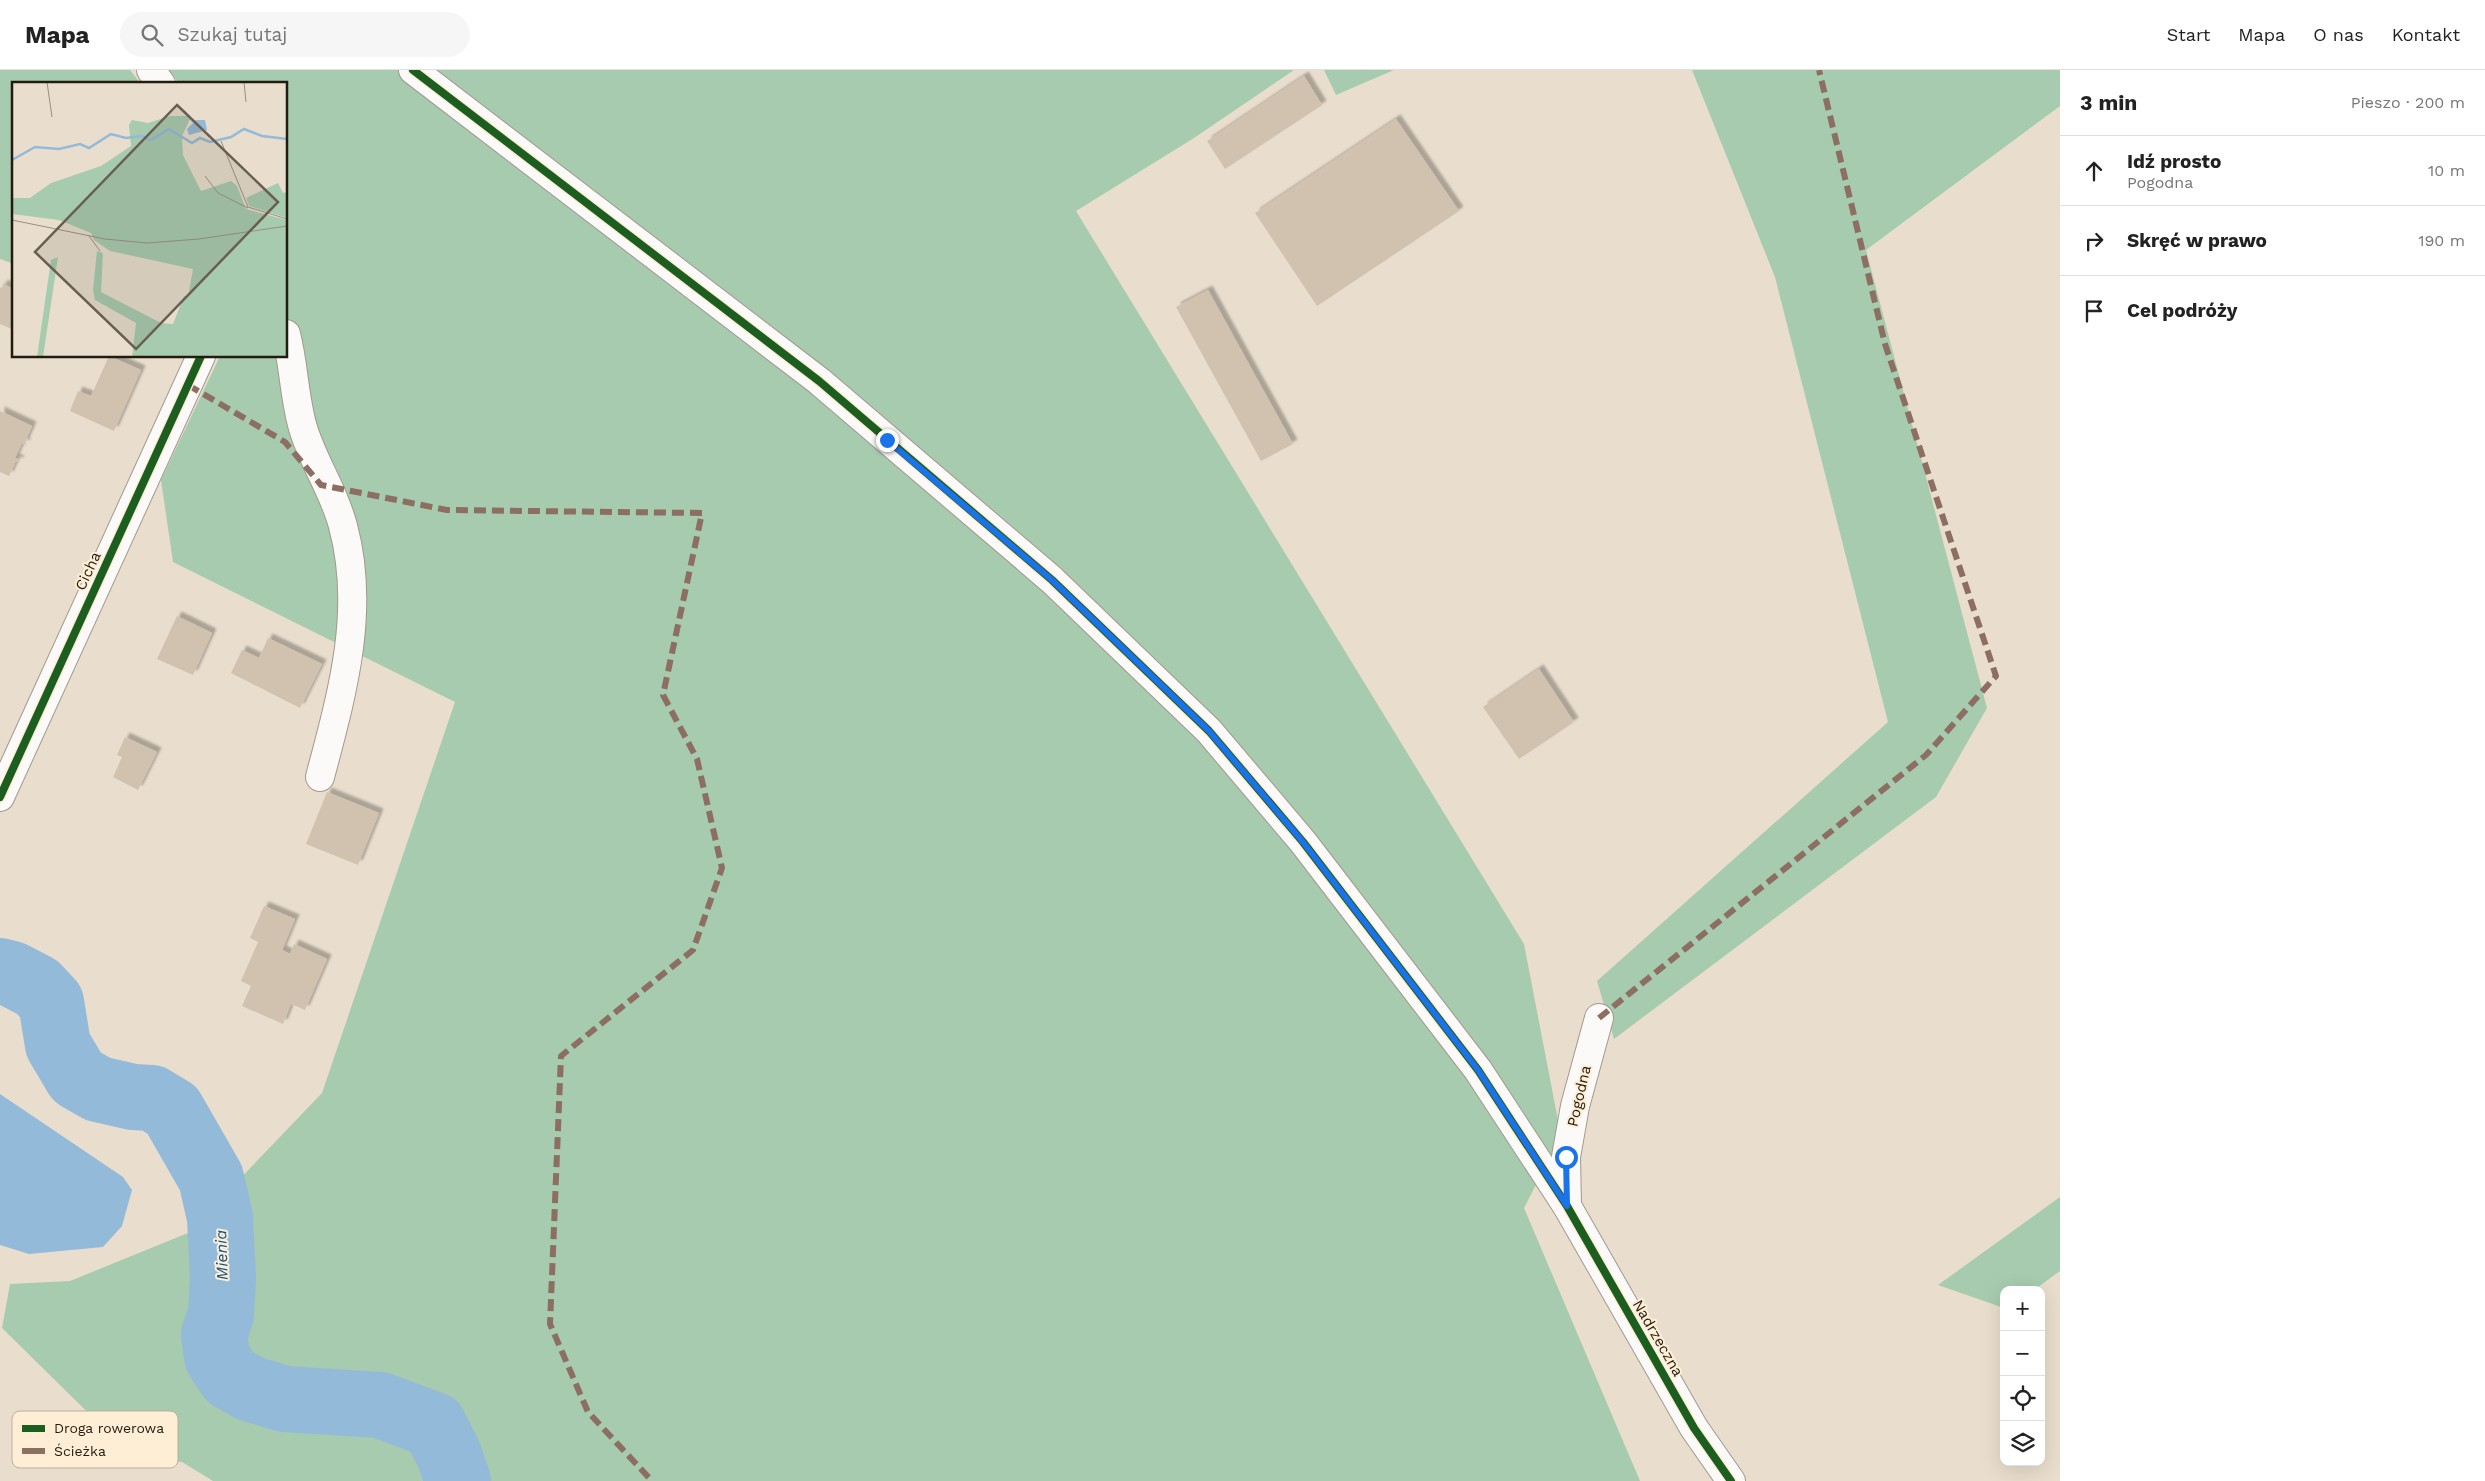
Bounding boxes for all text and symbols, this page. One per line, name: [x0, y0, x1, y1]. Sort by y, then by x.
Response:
search box: [120, 12, 470, 57]
text: Mapa: [25, 21, 90, 49]
icon: search: [138, 21, 166, 49]
text: Szukaj tutaj: [178, 23, 287, 46]
text: Start: [2167, 24, 2210, 45]
text: Mapa: [2238, 24, 2285, 45]
text: O nas: [2313, 24, 2364, 45]
text: Kontakt: [2392, 24, 2460, 45]
inset map: [12, 82, 288, 358]
text: 3 min: [2080, 90, 2137, 115]
text: Pieszo · 200 m: [2351, 93, 2465, 112]
text: Idź prosto: [2127, 150, 2221, 173]
icon: ahead: [2080, 157, 2108, 185]
text: 10 m: [2428, 161, 2465, 180]
text: Pogodna: [2127, 173, 2193, 192]
icon: right: [2080, 227, 2108, 255]
text: Skręć w prawo: [2127, 229, 2267, 252]
text: 190 m: [2418, 231, 2465, 250]
icon: arrive: [2080, 297, 2108, 325]
text: Cel podróży: [2127, 299, 2237, 322]
route end: [876, 429, 899, 452]
street label: Cicha: [71, 548, 105, 593]
street label: Pogodna: [1563, 1063, 1595, 1128]
route start: [1555, 1146, 1578, 1169]
water label: Mienia: [211, 1229, 232, 1280]
map controls: [2000, 1286, 2045, 1466]
button: +: [2000, 1286, 2045, 1331]
street label: Nadrzeczna: [1629, 1296, 1687, 1380]
button: −: [2000, 1331, 2045, 1376]
button: locate: [2000, 1376, 2045, 1421]
legend: [12, 1411, 178, 1468]
text: Droga rowerowa: [54, 1420, 164, 1436]
button: layers: [2000, 1421, 2045, 1466]
text: Ścieżka: [54, 1443, 106, 1459]

